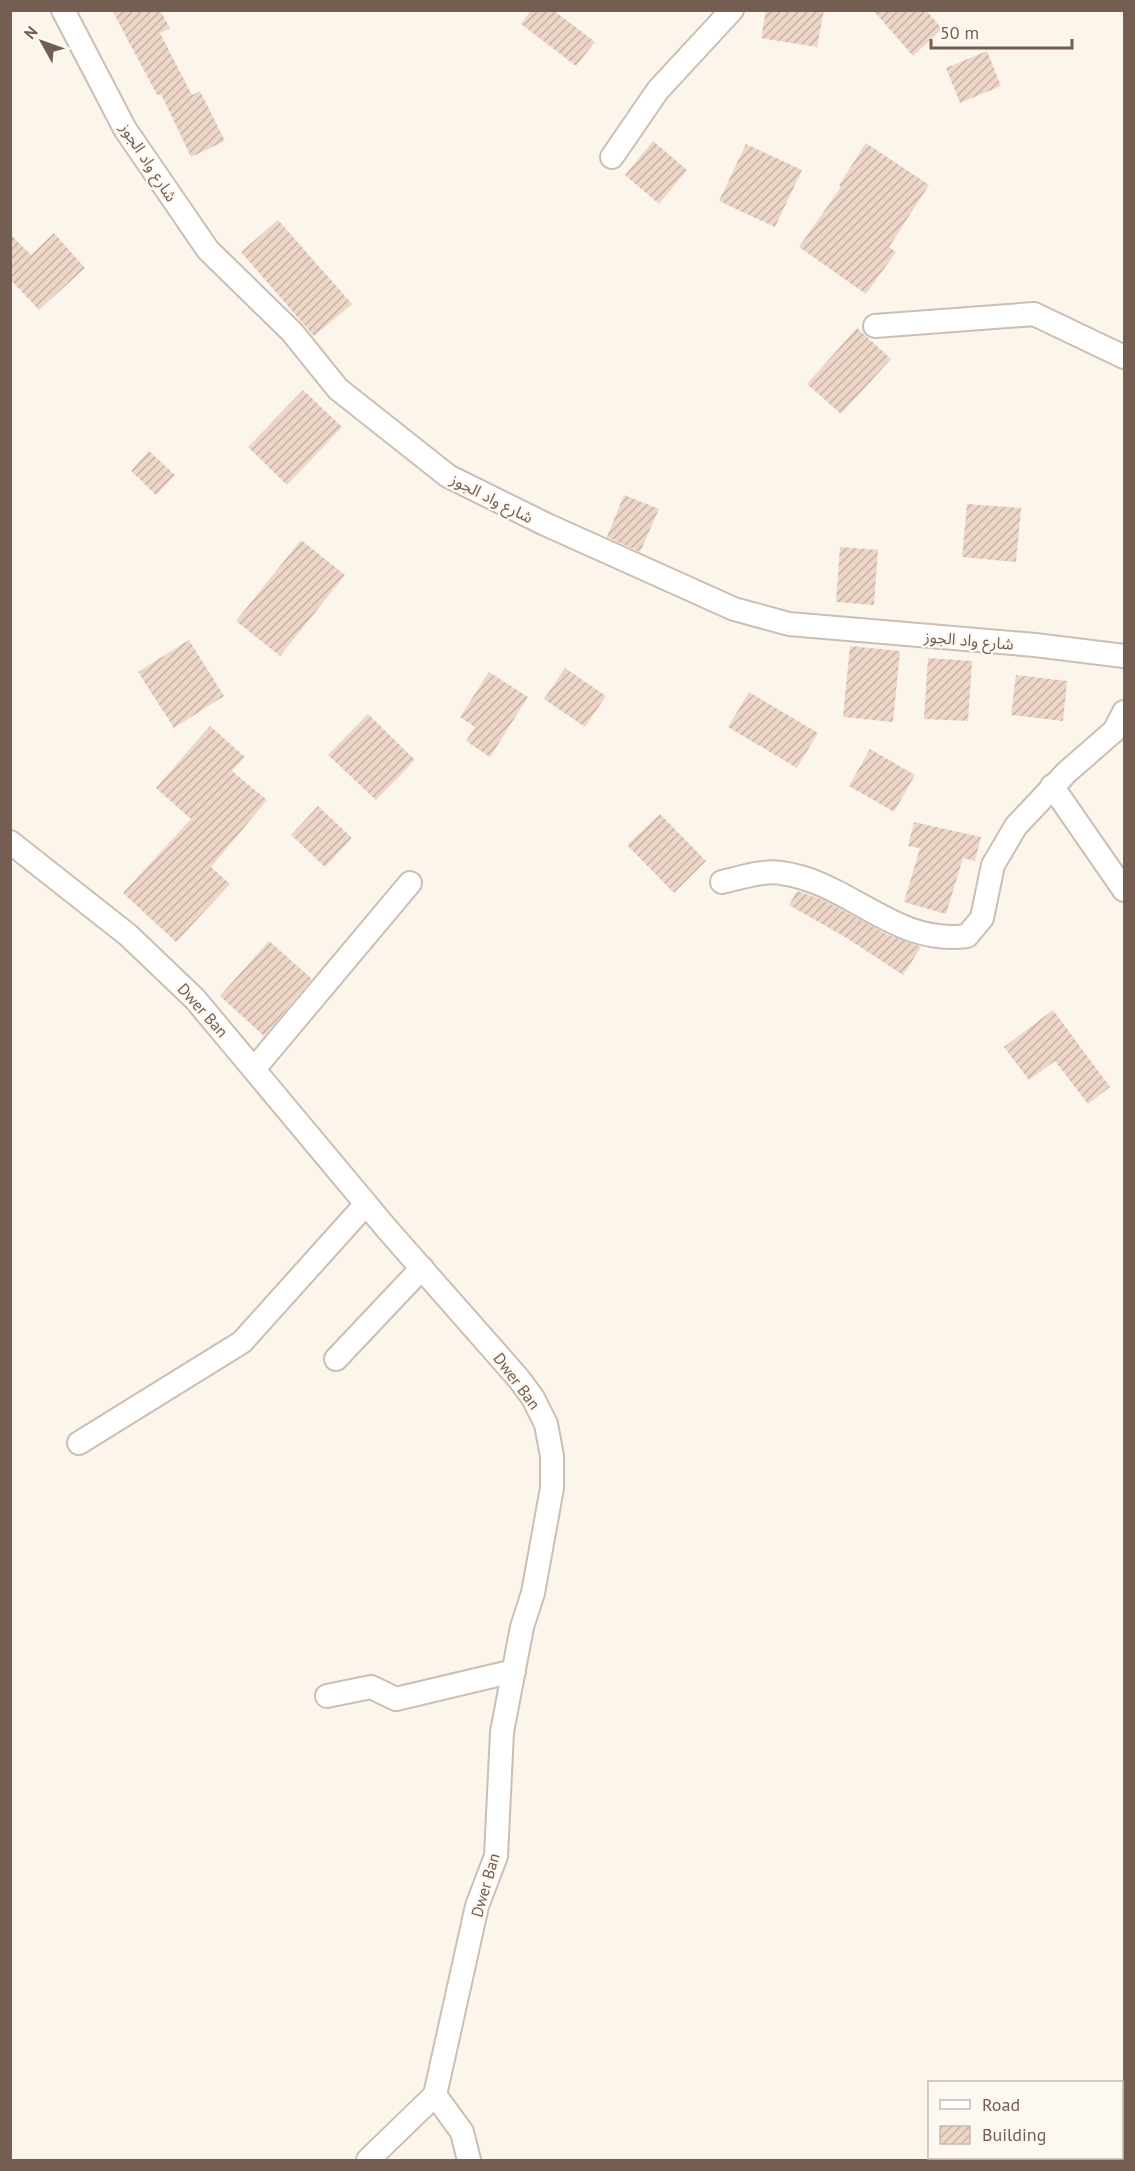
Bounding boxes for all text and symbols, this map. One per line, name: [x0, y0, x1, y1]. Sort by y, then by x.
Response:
north arrow: [12, 12, 72, 72]
scale bar: [931, 12, 1072, 50]
text: 50 m: [940, 21, 979, 44]
text: N: [19, 22, 42, 43]
street label: شارع واد الجوز: [113, 118, 182, 207]
street label: شارع واد الجوز: [445, 468, 537, 530]
street label: شارع واد الجوز: [922, 626, 1015, 657]
street label: Dwer Ban: [174, 979, 232, 1041]
street label: Dwer Ban: [489, 1349, 545, 1413]
street label: Dwer Ban: [466, 1851, 504, 1919]
legend: [928, 2081, 1123, 2159]
text: Road: [982, 2093, 1020, 2116]
text: Building: [982, 2123, 1046, 2146]

